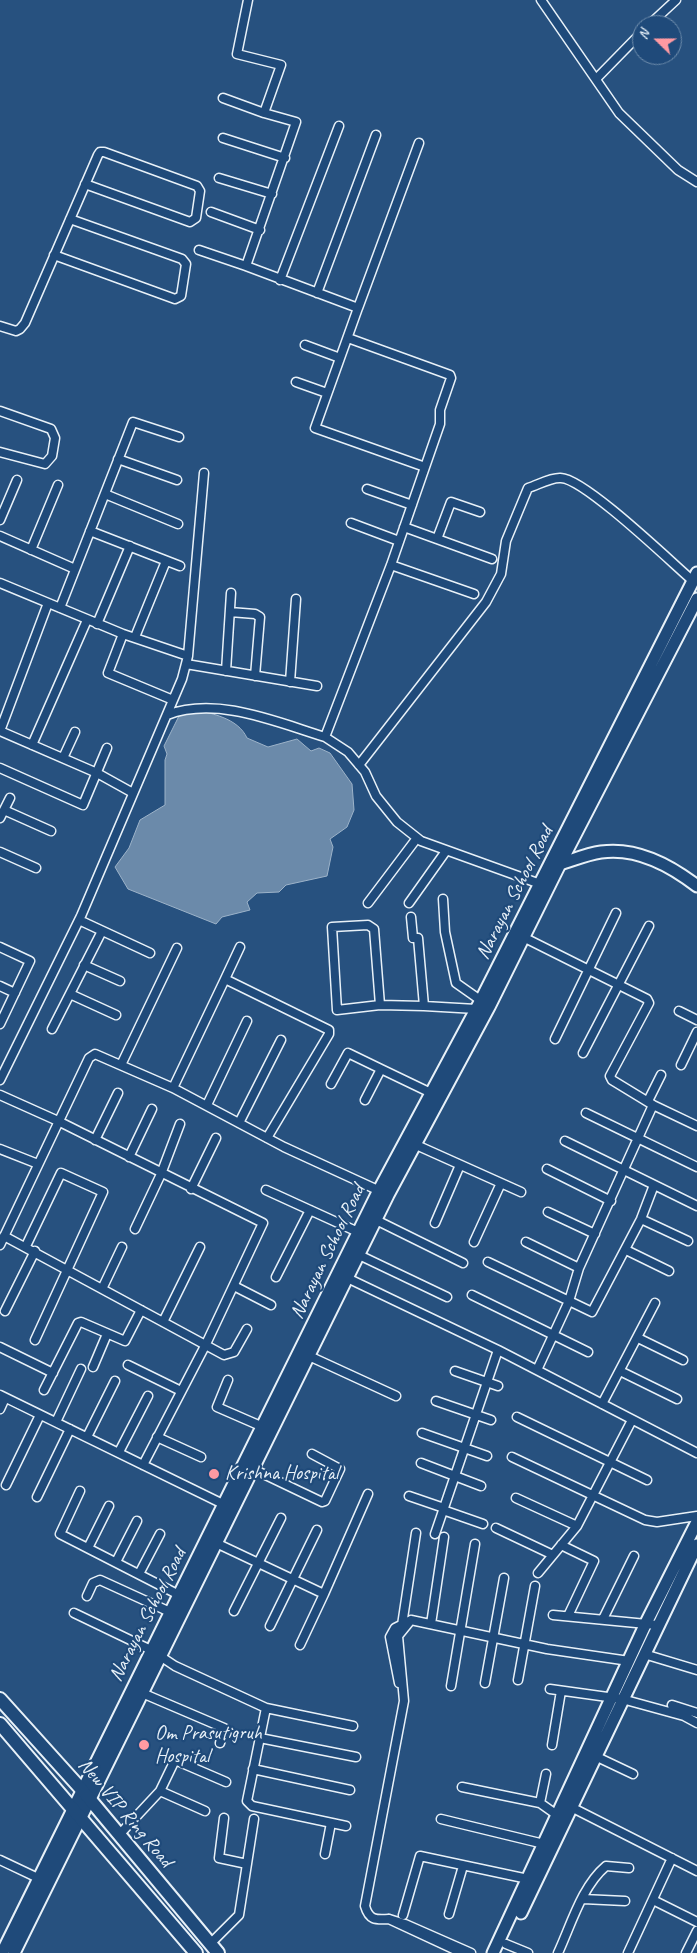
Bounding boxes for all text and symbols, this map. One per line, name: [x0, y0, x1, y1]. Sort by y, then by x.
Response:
north arrow: [632, 15, 682, 65]
text: N: [634, 27, 653, 42]
street label: Narayan School Road: [471, 822, 559, 964]
street label: Narayan School Road: [285, 1181, 371, 1323]
place label: Krishna Hospital: [225, 1462, 338, 1486]
marker: Krishna Hospital: [207, 1467, 221, 1481]
street label: Narayan School Road: [104, 1544, 192, 1686]
place label: Om Prasutigruh Hospital: [155, 1722, 262, 1769]
marker: Om Prasutigruh Hospital: [137, 1738, 151, 1752]
street label: New VIP Ring Road: [72, 1754, 178, 1872]

